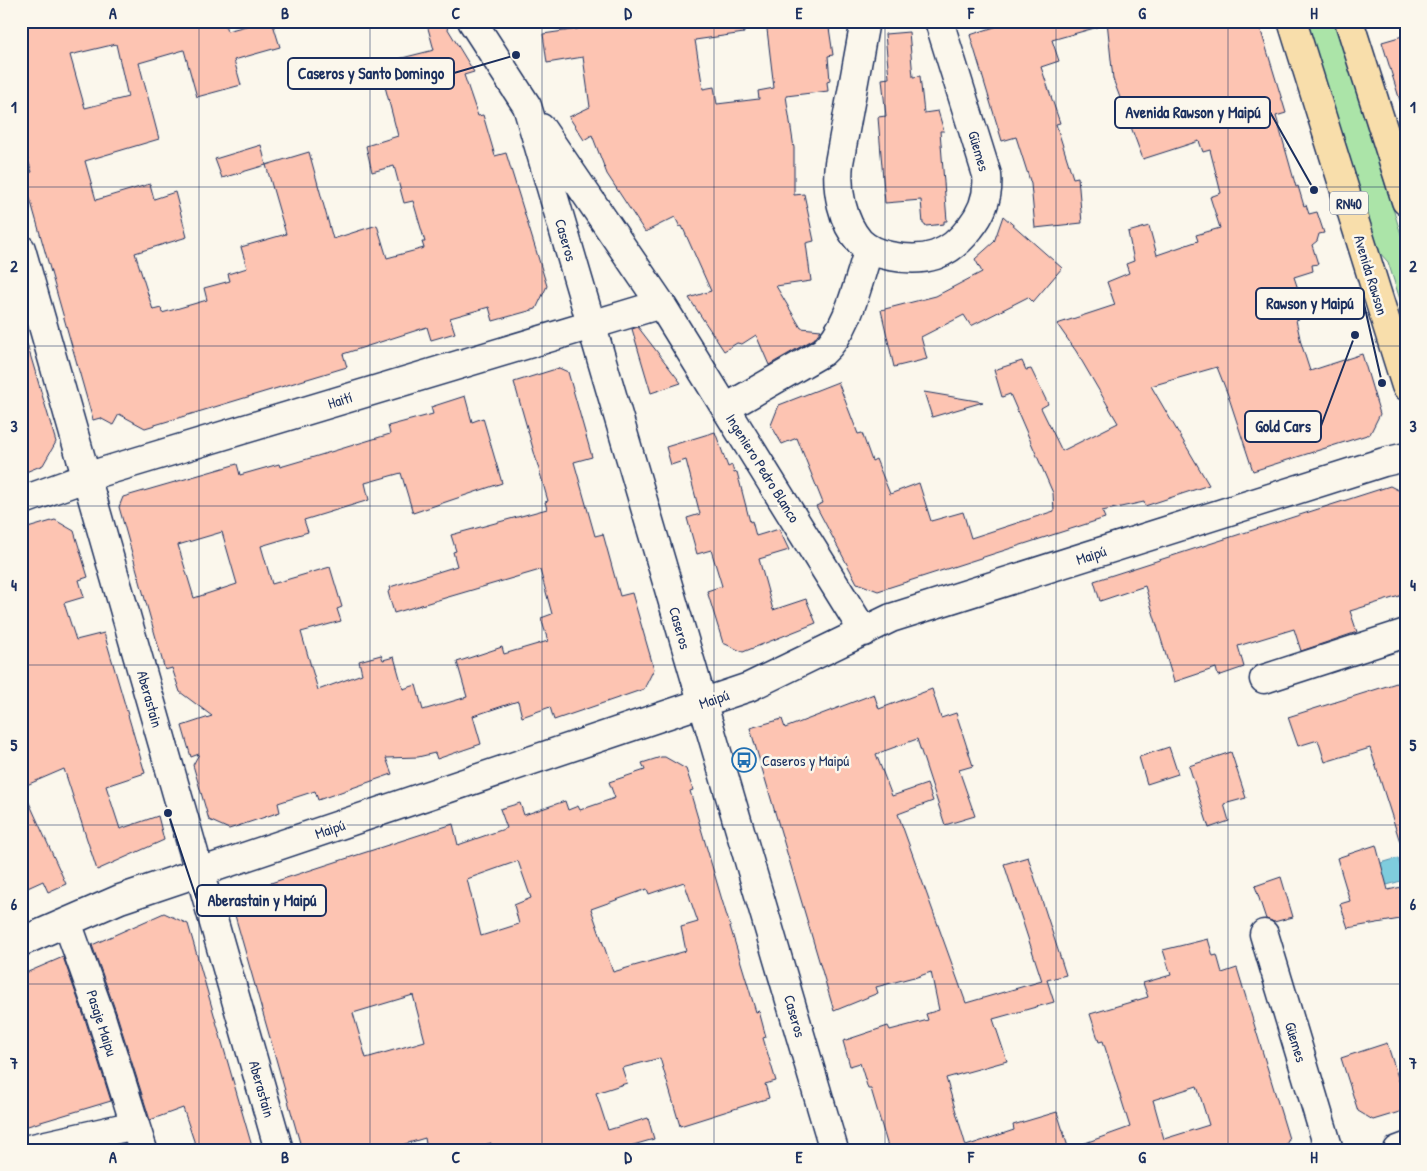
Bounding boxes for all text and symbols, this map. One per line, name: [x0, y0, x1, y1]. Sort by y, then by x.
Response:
text: A: [109, 2, 117, 24]
text: B: [281, 2, 289, 24]
text: C: [452, 2, 461, 24]
text: D: [624, 2, 632, 24]
text: E: [795, 2, 803, 24]
text: F: [967, 2, 975, 24]
text: G: [1138, 2, 1146, 24]
text: H: [1310, 2, 1318, 24]
callout: Caseros y Santo Domingo: [288, 58, 454, 89]
text: Caseros y Santo Domingo: [298, 62, 445, 85]
text: 1: [11, 96, 17, 118]
text: 1: [1410, 96, 1416, 118]
callout: Avenida Rawson y Maipú: [1115, 97, 1270, 128]
text: Avenida Rawson y Maipú: [1125, 101, 1261, 124]
street label: Güemes: [963, 128, 995, 174]
road number: RN40: [1330, 192, 1368, 214]
street label: Caseros: [550, 216, 582, 264]
street label: Avenida Rawson: [1349, 232, 1393, 318]
text: 2: [10, 255, 18, 277]
text: 2: [1409, 255, 1417, 277]
callout: Rawson y Maipú: [1256, 288, 1364, 319]
text: Rawson y Maipú: [1266, 292, 1354, 315]
street label: Haití: [325, 386, 355, 414]
street label: Ingeniero Pedro Blanco: [721, 410, 805, 526]
callout: Gold Cars: [1245, 411, 1321, 442]
text: 3: [10, 415, 18, 437]
text: Gold Cars: [1255, 415, 1312, 437]
text: 3: [1409, 415, 1417, 437]
street label: Maipú: [1073, 540, 1109, 570]
text: 4: [11, 574, 17, 596]
text: 4: [1410, 574, 1416, 596]
street label: Caseros: [664, 604, 696, 652]
street label: Aberastain: [132, 668, 168, 730]
street label: Maipú: [696, 684, 732, 714]
text: 5: [11, 734, 18, 756]
text: 5: [1410, 734, 1417, 756]
bus stop icon: Caseros y Maipú: [731, 747, 757, 773]
place label: Caseros y Maipú: [762, 750, 849, 771]
street label: Maipú: [312, 814, 348, 844]
callout: Aberastain y Maipú: [197, 885, 326, 916]
text: Aberastain y Maipú: [208, 889, 317, 912]
text: 6: [11, 893, 18, 915]
text: 6: [1410, 893, 1417, 915]
street label: Pasaje Maipu: [81, 987, 123, 1059]
street label: Caseros: [779, 992, 811, 1040]
street label: Güemes: [1280, 1019, 1312, 1065]
text: 7: [9, 1052, 18, 1074]
text: 7: [1408, 1052, 1417, 1074]
street label: Aberastain: [244, 1058, 280, 1120]
text: A: [109, 1146, 117, 1168]
text: B: [281, 1146, 289, 1168]
text: C: [452, 1146, 461, 1168]
text: D: [624, 1146, 632, 1168]
text: E: [795, 1146, 803, 1168]
text: F: [967, 1146, 975, 1168]
text: G: [1138, 1146, 1146, 1168]
text: H: [1310, 1146, 1318, 1168]

